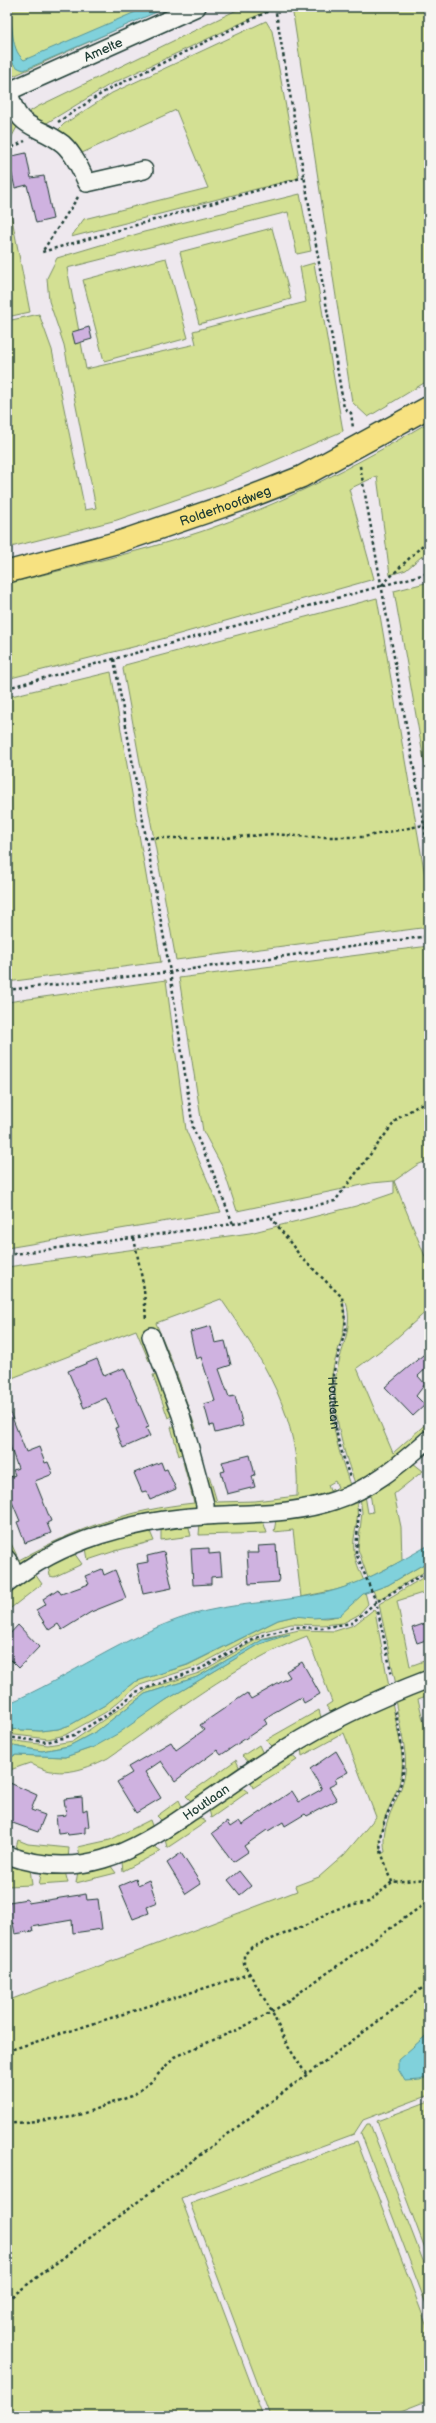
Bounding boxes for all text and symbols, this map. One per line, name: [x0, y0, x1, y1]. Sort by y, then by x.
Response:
street label: Amelte: [81, 34, 125, 66]
street label: Rolderhoofdweg: [178, 483, 273, 530]
street label: Houtlaan: [324, 1376, 343, 1430]
street label: Houtlaan: [180, 1781, 233, 1824]

